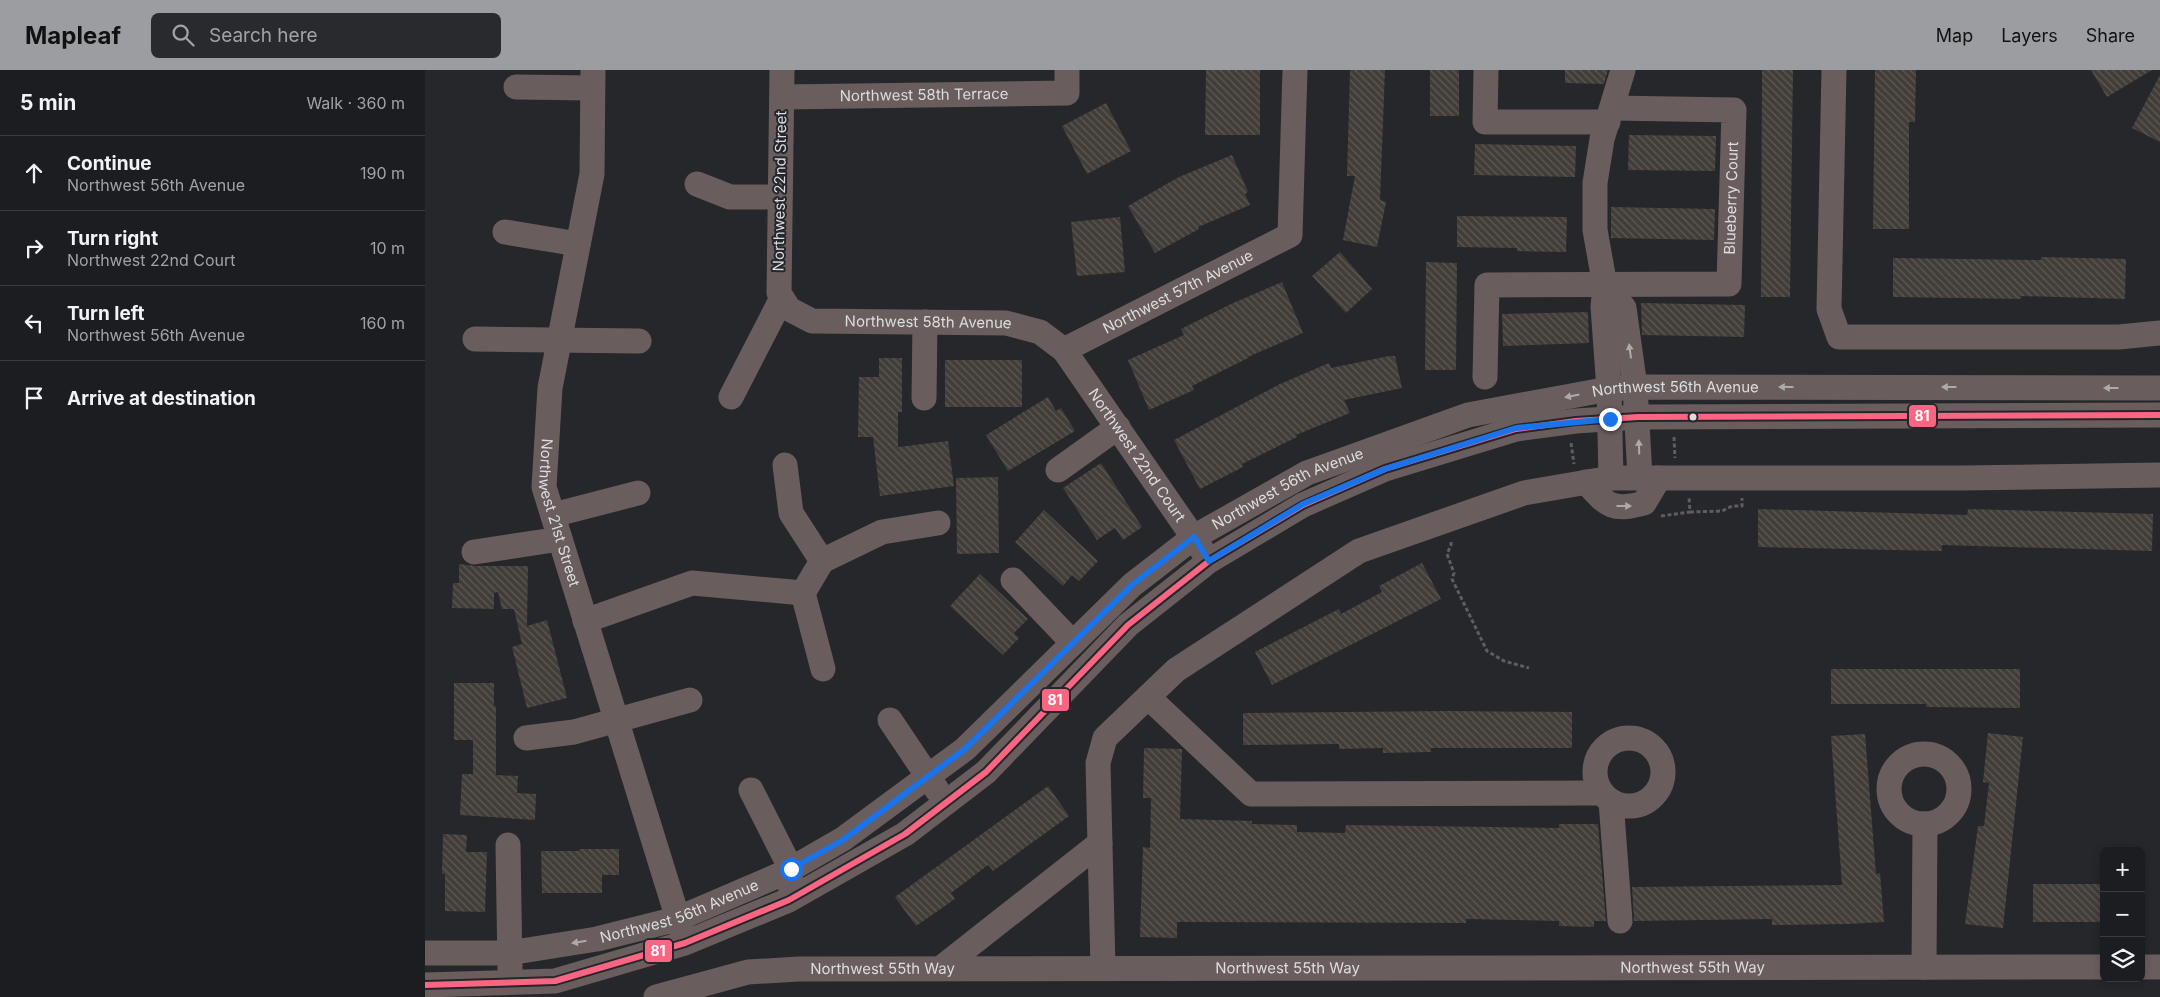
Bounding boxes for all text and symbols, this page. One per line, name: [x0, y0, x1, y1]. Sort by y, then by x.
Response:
search box: [151, 13, 501, 58]
text: Mapleaf: [25, 21, 121, 50]
icon: search: [169, 21, 197, 49]
text: Search here: [209, 24, 318, 47]
text: Map: [1936, 25, 1973, 46]
text: Layers: [2001, 25, 2058, 46]
text: Share: [2086, 25, 2135, 46]
street label: Northwest 58th Terrace: [839, 84, 1009, 105]
text: 5 min: [20, 90, 76, 115]
text: Walk · 360 m: [306, 93, 405, 113]
street label: Northwest 22nd Street: [769, 110, 790, 271]
street label: Blueberry Court: [1720, 141, 1742, 255]
text: Continue: [67, 152, 152, 175]
icon: ahead: [20, 159, 48, 187]
text: 190 m: [360, 163, 405, 183]
text: Northwest 56th Avenue: [67, 175, 245, 195]
text: Turn right: [67, 227, 158, 250]
icon: right: [20, 234, 48, 262]
text: 10 m: [370, 238, 405, 258]
street label: Northwest 57th Avenue: [1099, 245, 1256, 338]
text: Northwest 22nd Court: [67, 250, 235, 270]
text: Turn left: [67, 302, 145, 325]
icon: left: [20, 309, 48, 337]
street label: Northwest 58th Avenue: [845, 311, 1014, 333]
text: 160 m: [360, 313, 405, 333]
text: Northwest 56th Avenue: [67, 325, 245, 345]
one-way arrow: [1626, 343, 1634, 359]
street label: Northwest 56th Avenue: [1590, 377, 1759, 401]
one-way arrow: [1778, 383, 1794, 391]
one-way arrow: [1941, 383, 1957, 391]
icon: arrive: [20, 384, 48, 412]
one-way arrow: [2103, 384, 2119, 392]
street label: Northwest 22nd Court: [1084, 385, 1190, 526]
text: Arrive at destination: [67, 387, 256, 410]
one-way arrow: [1564, 392, 1580, 400]
line badge: 81: [1908, 404, 1937, 428]
text: 81: [1914, 407, 1930, 424]
route end: [1599, 408, 1622, 431]
unlabelled marker: [1688, 412, 1698, 422]
street label: Northwest 21st Street: [535, 438, 584, 589]
one-way arrow: [1634, 439, 1642, 455]
street label: Northwest 56th Avenue: [1208, 443, 1366, 534]
one-way arrow: [1617, 502, 1633, 510]
line badge: 81: [1041, 688, 1070, 712]
text: 81: [1047, 691, 1063, 708]
map controls: [2100, 847, 2145, 982]
button: +: [2100, 847, 2145, 892]
route start: [780, 858, 803, 881]
street label: Northwest 56th Avenue: [598, 875, 761, 947]
button: −: [2100, 892, 2145, 937]
button: layers: [2100, 937, 2145, 982]
one-way arrow: [570, 938, 586, 946]
line badge: 81: [644, 939, 673, 963]
text: 81: [650, 942, 666, 959]
street label: Northwest 55th Way: [1215, 958, 1361, 977]
street label: Northwest 55th Way: [1620, 958, 1766, 977]
street label: Northwest 55th Way: [810, 959, 956, 978]

